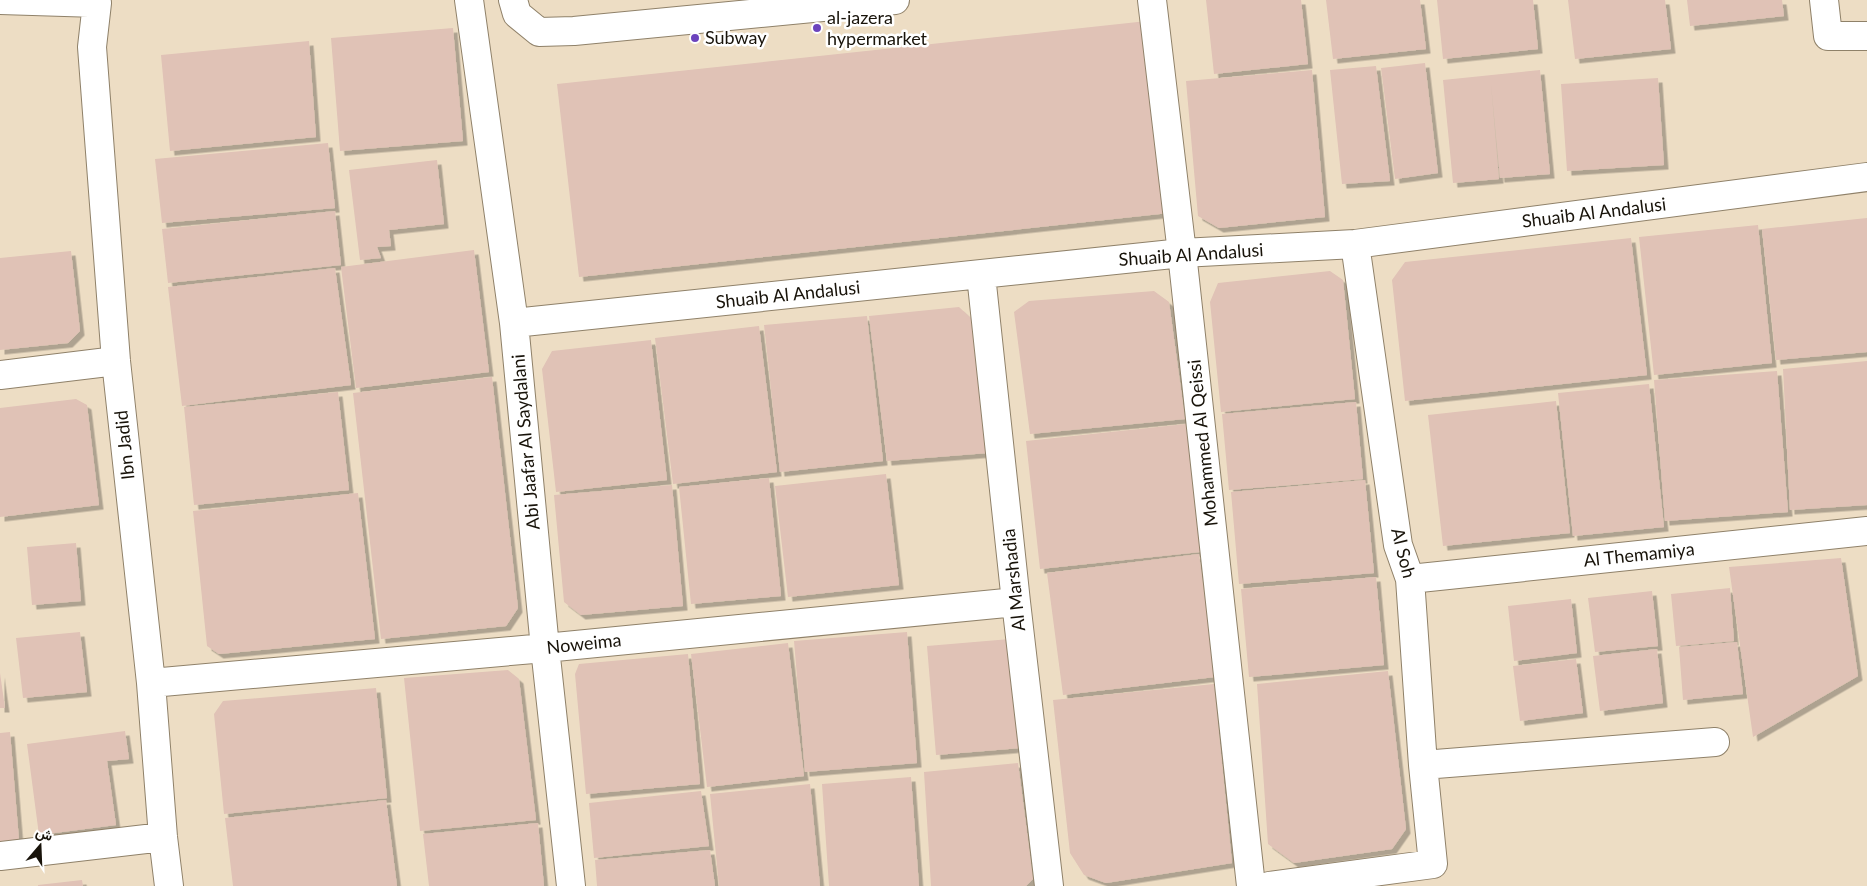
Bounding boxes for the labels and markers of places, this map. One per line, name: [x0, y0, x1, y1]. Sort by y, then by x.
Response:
place label: al-jazera hypermarket: [827, 6, 928, 49]
marker: al-jazera hypermarket: [811, 22, 823, 34]
place label: Subway: [705, 26, 767, 48]
marker: Subway: [689, 32, 701, 44]

